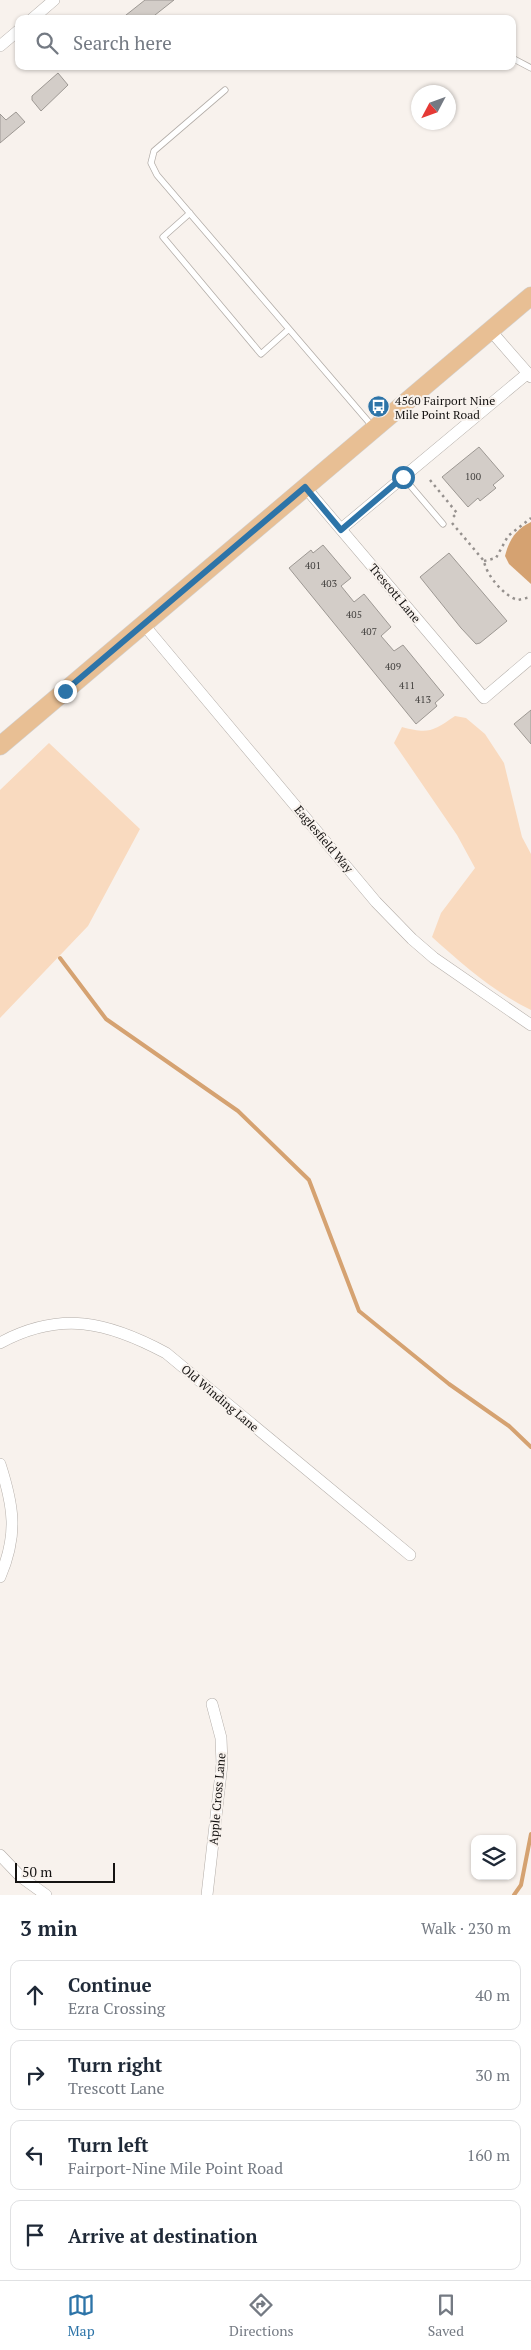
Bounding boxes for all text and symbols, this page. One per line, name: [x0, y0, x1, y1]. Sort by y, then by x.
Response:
search box: [15, 15, 516, 70]
icon: search: [33, 29, 61, 57]
text: Search here: [73, 30, 172, 55]
north arrow: [411, 85, 456, 130]
place label: 4560 Fairport Nine Mile Point Road: [395, 393, 495, 422]
bus stop icon: 4560 Fairport Nine Mile Point Road: [367, 395, 391, 419]
route start: [392, 466, 415, 489]
house number: 100: [465, 470, 481, 483]
house number: 401: [305, 559, 321, 572]
street label: Trescott Lane: [366, 560, 424, 626]
house number: 403: [321, 577, 337, 590]
house number: 405: [346, 608, 362, 621]
house number: 407: [361, 625, 377, 638]
house number: 409: [385, 660, 401, 673]
house number: 411: [399, 679, 415, 692]
route end: [54, 680, 77, 703]
house number: 413: [415, 693, 431, 706]
street label: Eaglesfield Way: [292, 802, 357, 876]
street label: Old Winding Lane: [178, 1361, 262, 1435]
street label: Apple Cross Lane: [206, 1752, 228, 1846]
map controls: [471, 1835, 516, 1880]
button: layers: [471, 1835, 516, 1880]
scale bar: [15, 1860, 115, 1883]
text: 50 m: [22, 1862, 52, 1881]
text: 3 min: [20, 1914, 77, 1942]
text: Walk · 230 m: [421, 1917, 511, 1939]
text: Continue: [68, 1972, 152, 1997]
icon: ahead: [21, 1981, 49, 2009]
text: 40 m: [475, 1984, 510, 2006]
text: Ezra Crossing: [68, 1997, 165, 2019]
text: Turn right: [68, 2052, 162, 2077]
icon: right: [21, 2061, 49, 2089]
text: 30 m: [475, 2064, 510, 2086]
text: Trescott Lane: [68, 2077, 165, 2099]
text: Turn left: [68, 2132, 149, 2157]
icon: left: [21, 2141, 49, 2169]
text: 160 m: [467, 2144, 510, 2166]
text: Fairport-Nine Mile Point Road: [68, 2157, 283, 2179]
icon: arrive: [21, 2221, 49, 2249]
text: Arrive at destination: [68, 2223, 257, 2248]
tab: Map: [67, 2291, 95, 2340]
tab: Directions: [229, 2291, 294, 2340]
tab: Saved: [428, 2291, 464, 2340]

